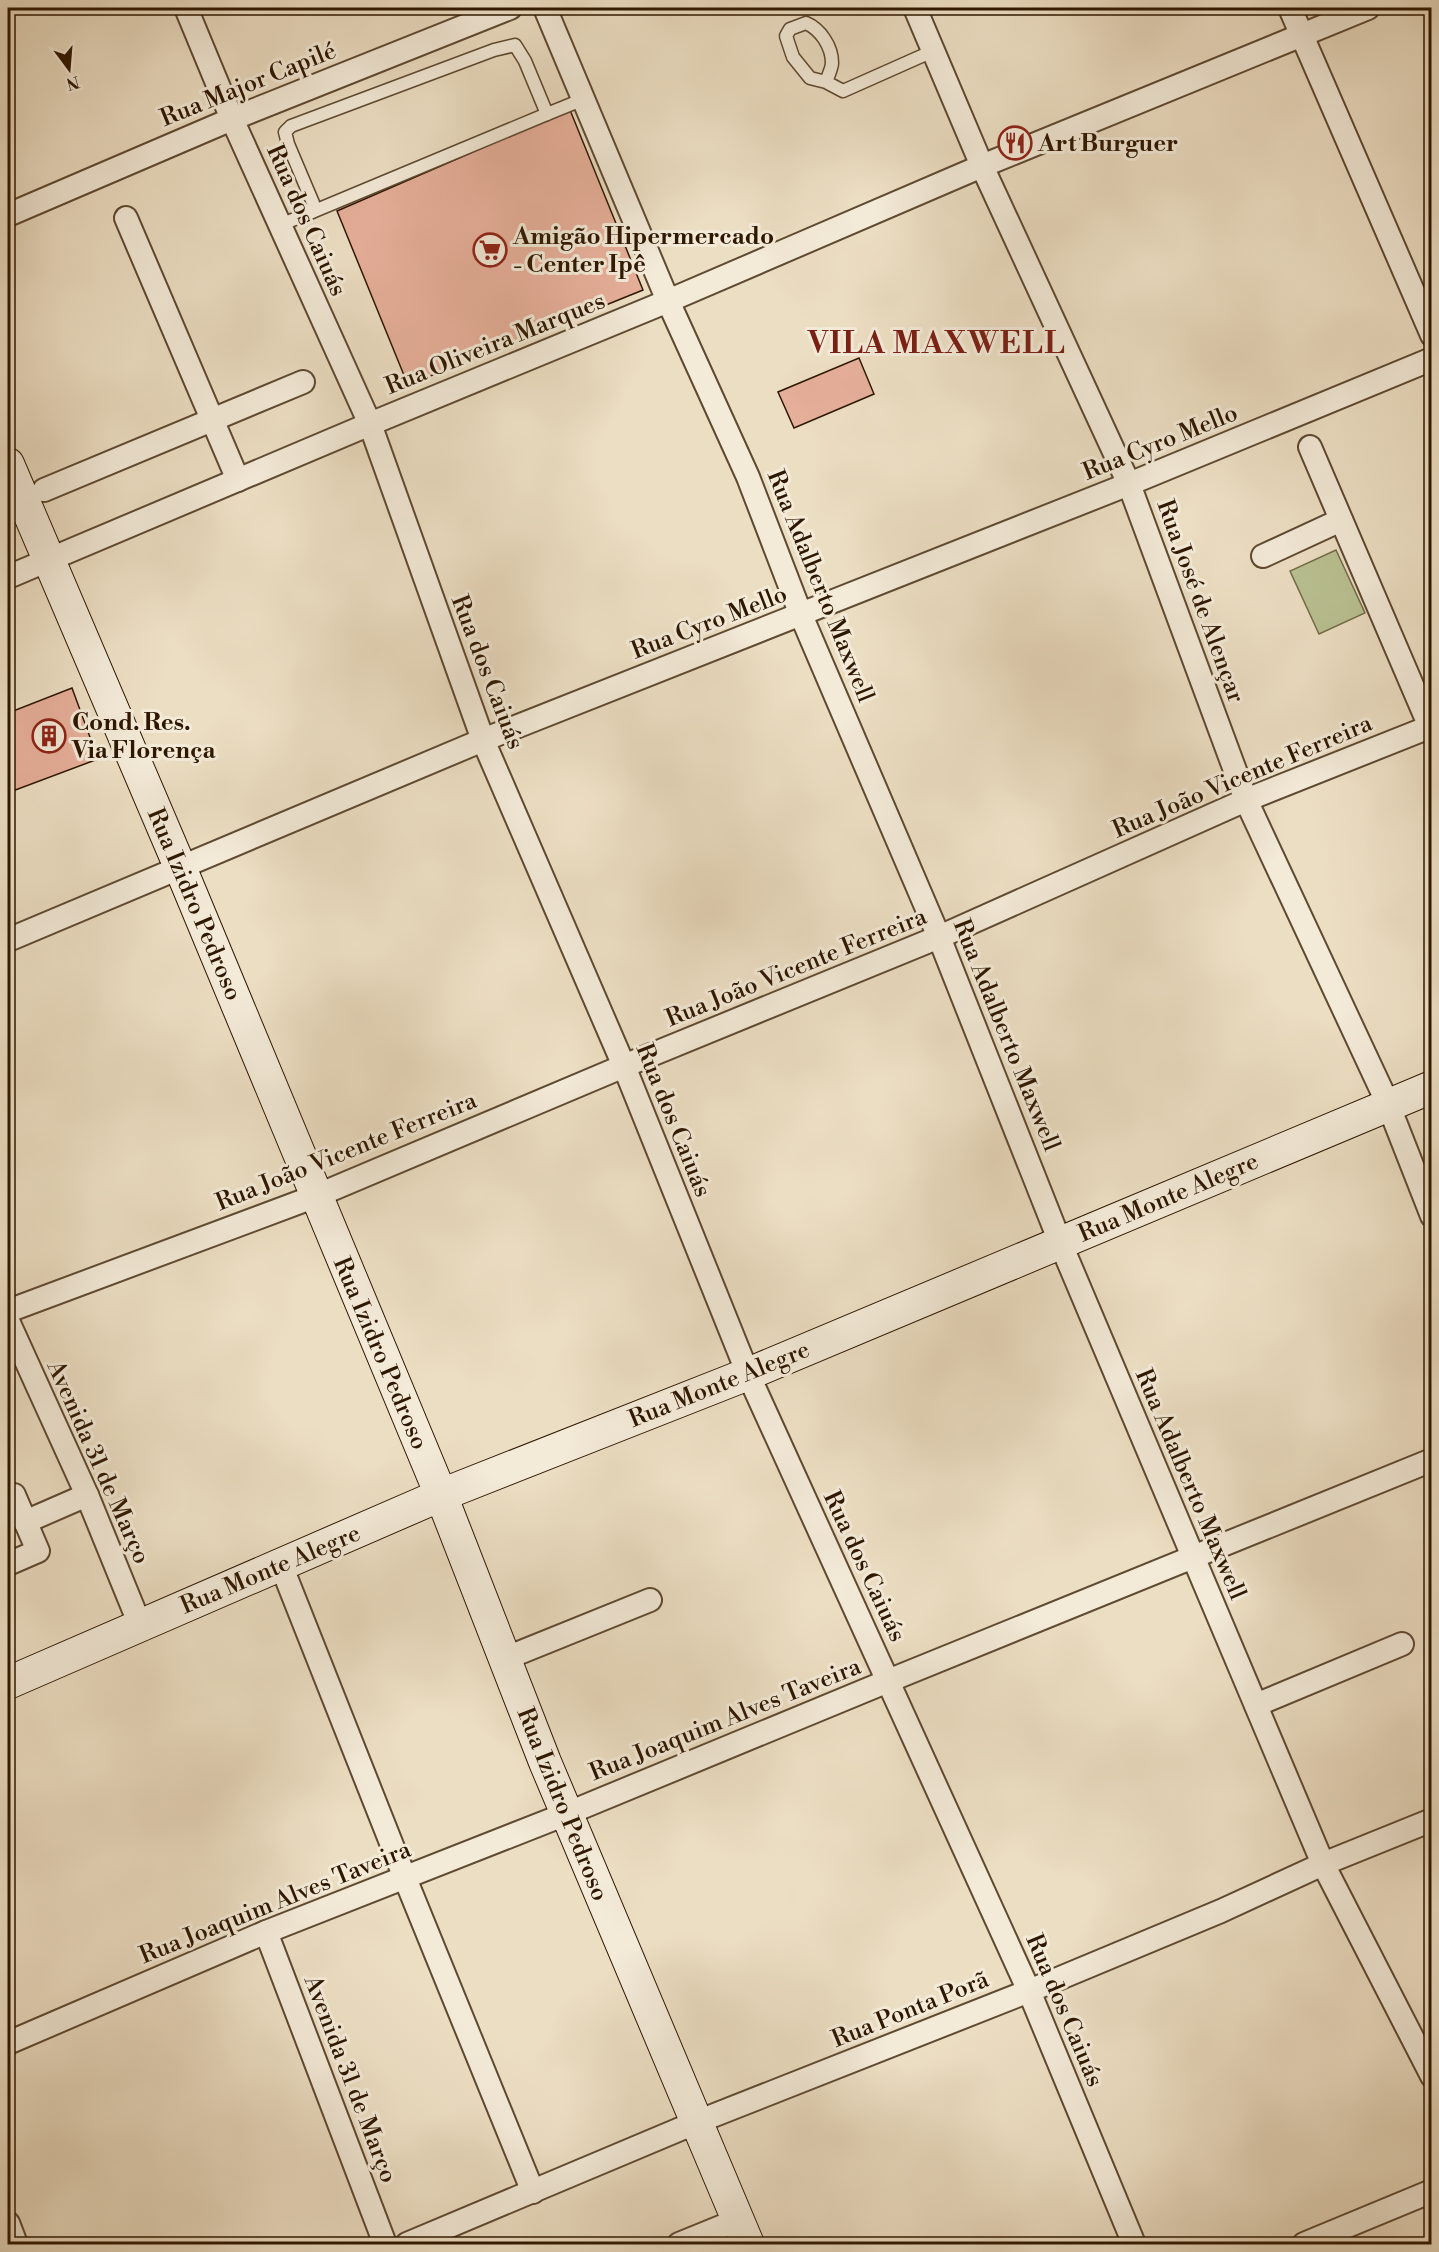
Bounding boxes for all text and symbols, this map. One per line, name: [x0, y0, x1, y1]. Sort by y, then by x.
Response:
street label: Rua Major Capilé: [156, 36, 341, 134]
north arrow: [39, 39, 99, 99]
text: N: [64, 71, 82, 94]
restaurant icon: Art Burguer: [997, 125, 1033, 161]
place label: Art Burguer: [1037, 129, 1178, 159]
street label: Rua dos Caiuás: [259, 140, 353, 301]
place label: Amigão Hipermercado - Center Ipê: [512, 222, 774, 280]
supermarket icon: Amigão Hipermercado - Center Ipê: [472, 232, 508, 268]
street label: Rua Oliveira Marques: [381, 286, 610, 402]
district label: VILA MAXWELL: [807, 325, 1066, 363]
street label: Rua Cyro Mello: [1078, 398, 1242, 488]
street label: Rua Adalberto Maxwell: [760, 466, 880, 707]
street label: Rua José de Alençar: [1149, 496, 1251, 707]
street label: Rua Cyro Mello: [627, 579, 792, 666]
street label: Rua dos Caiuás: [444, 591, 530, 754]
place label: Cond. Res. Via Florença: [71, 708, 217, 766]
street label: Rua João Vicente Ferreira: [1108, 708, 1377, 845]
building icon: Cond. Res. Via Florença: [31, 718, 67, 754]
street label: Rua Izidro Pedroso: [140, 804, 248, 1005]
street label: Rua João Vicente Ferreira: [661, 901, 932, 1034]
street label: Rua Adalberto Maxwell: [946, 915, 1066, 1156]
street label: Rua dos Caiuás: [629, 1039, 717, 1201]
street label: Rua João Vicente Ferreira: [211, 1085, 482, 1218]
street label: Rua Monte Alegre: [1074, 1146, 1263, 1249]
street label: Rua Izidro Pedroso: [326, 1253, 434, 1454]
street label: Rua Monte Alegre: [624, 1335, 814, 1435]
street label: Avenida 31 de Março: [39, 1355, 156, 1569]
street label: Rua Adalberto Maxwell: [1128, 1364, 1252, 1604]
street label: Rua dos Caiuás: [816, 1486, 912, 1647]
street label: Rua Monte Alegre: [176, 1518, 365, 1621]
street label: Rua Joaquim Alves Taveira: [585, 1651, 866, 1788]
street label: Rua Izidro Pedroso: [510, 1703, 615, 1906]
street label: Rua Joaquim Alves Taveira: [135, 1834, 416, 1971]
street label: Rua dos Caiuás: [1018, 1930, 1110, 2091]
street label: Rua Ponta Porã: [828, 1964, 994, 2055]
street label: Avenida 31 de Março: [296, 1971, 403, 2187]

